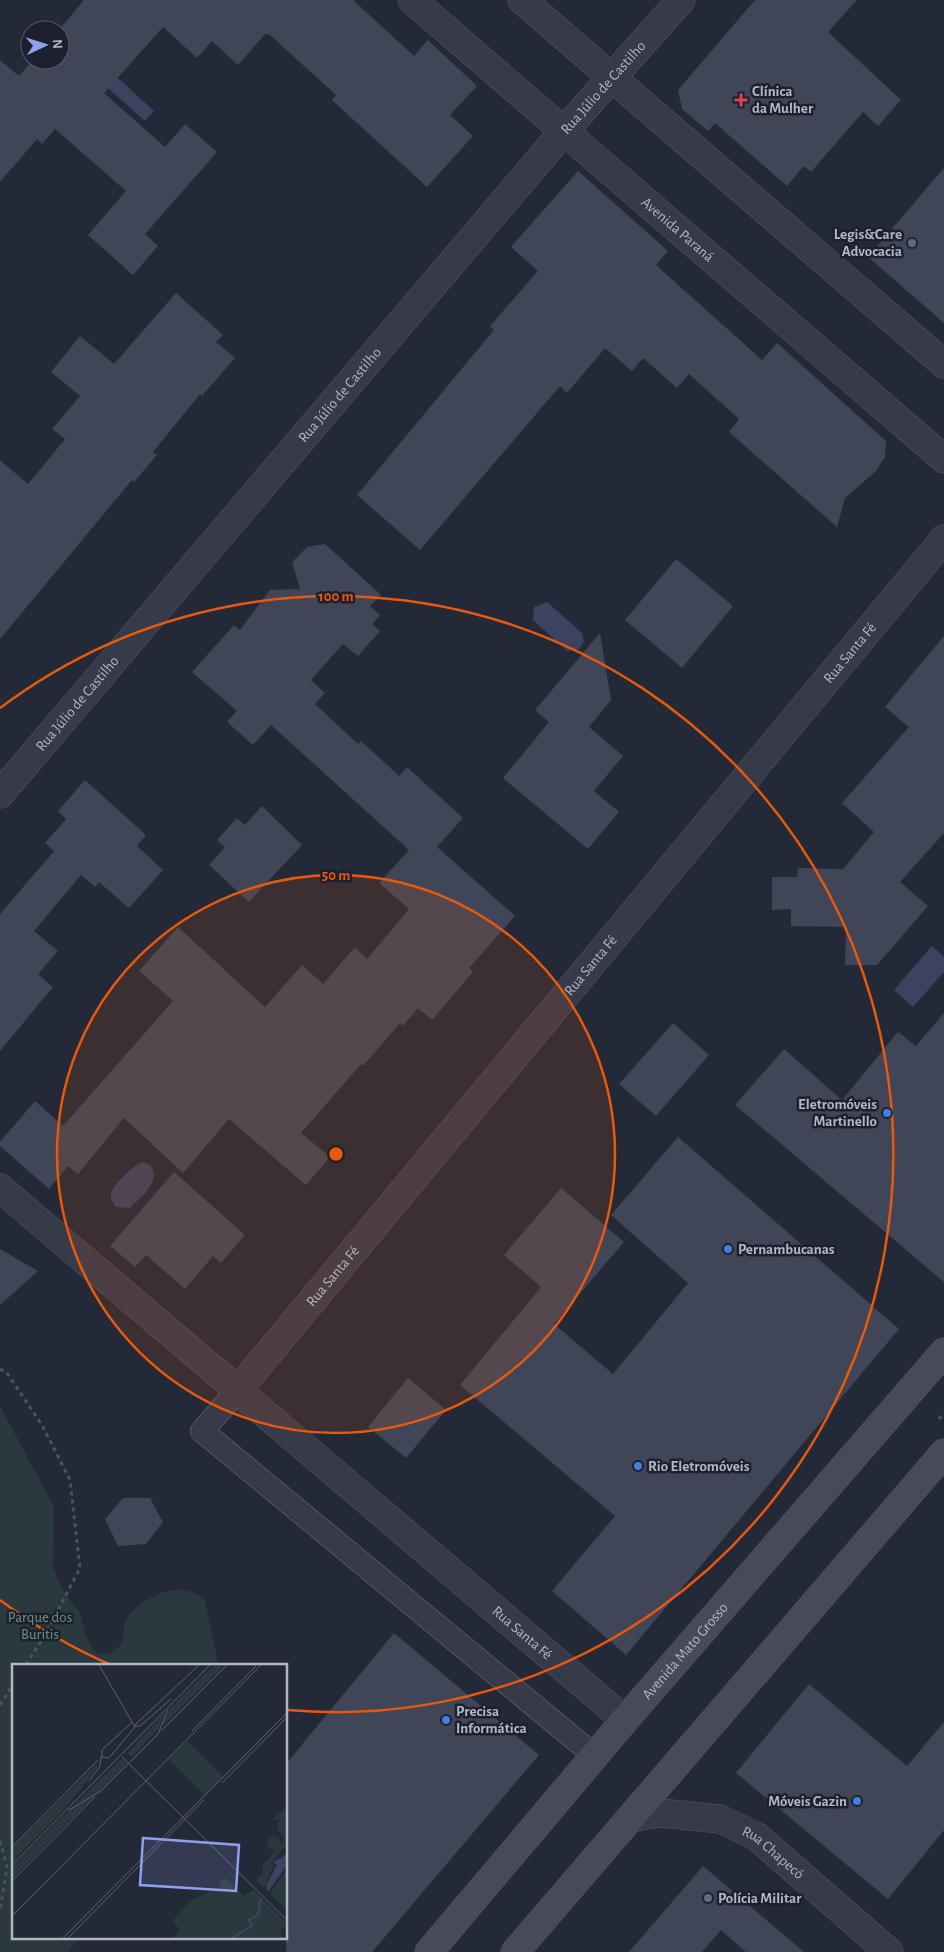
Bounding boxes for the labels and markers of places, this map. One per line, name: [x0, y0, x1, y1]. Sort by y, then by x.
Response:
place label: Clínica da Mulher: [752, 84, 814, 116]
marker: Clínica da Mulher: [734, 93, 748, 107]
place label: Legis&Care Advocacia: [834, 227, 902, 259]
marker: Legis&Care Advocacia: [906, 237, 918, 249]
place label: Eletromóveis Martinello: [798, 1097, 877, 1129]
marker: Eletromóveis Martinello: [881, 1107, 893, 1119]
centre of rings: [327, 1145, 345, 1163]
place label: Pernambucanas: [738, 1242, 835, 1257]
marker: Pernambucanas: [722, 1243, 734, 1255]
place label: Rio Eletromóveis: [648, 1459, 750, 1474]
marker: Rio Eletromóveis: [632, 1460, 644, 1472]
place label: Precisa Informática: [456, 1704, 527, 1736]
marker: Precisa Informática: [440, 1714, 452, 1726]
place label: Móveis Gazin: [768, 1794, 847, 1809]
marker: Móveis Gazin: [851, 1795, 863, 1807]
place label: Polícia Militar: [718, 1891, 802, 1906]
marker: Polícia Militar: [702, 1892, 714, 1904]

